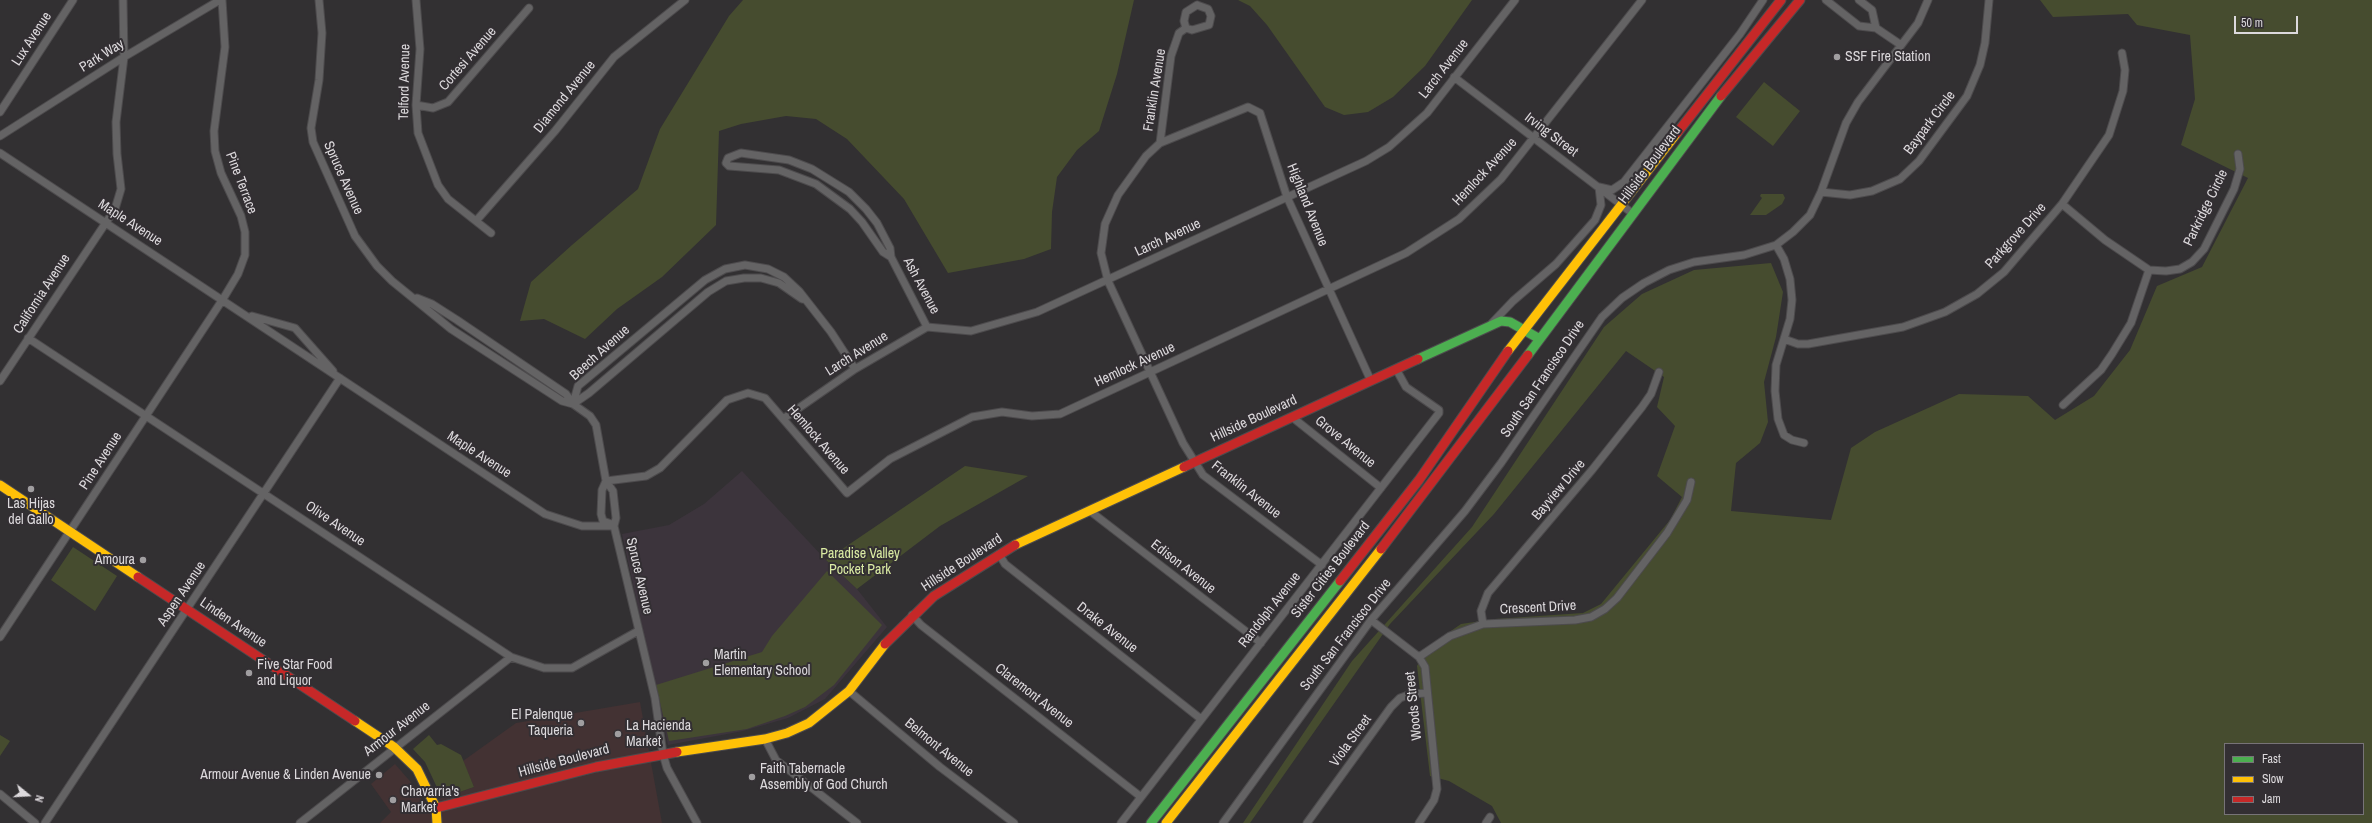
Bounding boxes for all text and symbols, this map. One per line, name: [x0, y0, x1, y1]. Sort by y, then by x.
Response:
scale bar: [2236, 8, 2300, 34]
street label: Lux Avenue: [8, 9, 56, 69]
text: 50 m: [2241, 15, 2263, 31]
street label: Cortesi Avenue: [436, 24, 500, 94]
street label: Park Way: [77, 36, 127, 76]
street label: Larch Avenue: [1416, 36, 1472, 102]
street label: Telford Avenue: [396, 44, 414, 120]
street label: Franklin Avenue: [1140, 48, 1170, 132]
place label: SSF Fire Station: [1845, 49, 1931, 65]
marker: SSF Fire Station: [1832, 52, 1842, 62]
street label: Diamond Avenue: [531, 57, 599, 137]
street label: Baypark Circle: [1901, 88, 1959, 158]
street label: Irving Street: [1521, 109, 1581, 161]
street label: Hillside Boulevard: [1615, 123, 1685, 207]
street label: Hemlock Avenue: [1449, 135, 1521, 209]
street label: Spruce Avenue: [319, 139, 367, 217]
street label: Pine Terrace: [221, 150, 261, 216]
street label: Highland Avenue: [1283, 161, 1331, 249]
street label: Parkridge Circle: [2180, 167, 2232, 249]
street label: Maple Avenue: [95, 196, 165, 250]
street label: Parkgrove Drive: [1982, 200, 2050, 272]
street label: Larch Avenue: [1132, 215, 1204, 261]
street label: California Avenue: [10, 251, 74, 337]
street label: Ash Avenue: [899, 255, 943, 317]
street label: South San Francisco Drive: [1497, 317, 1589, 441]
street label: Beech Avenue: [567, 322, 633, 384]
street label: Larch Avenue: [823, 328, 891, 380]
street label: Hemlock Avenue: [1092, 339, 1178, 391]
street label: Hillside Boulevard: [1208, 392, 1300, 446]
street label: Hemlock Avenue: [783, 402, 853, 478]
street label: Grove Avenue: [1311, 412, 1379, 472]
street label: Maple Avenue: [444, 428, 514, 482]
street label: Pine Avenue: [76, 429, 126, 493]
street label: Bayview Drive: [1529, 456, 1589, 524]
street label: Franklin Avenue: [1208, 458, 1284, 522]
marker: Las Hijas del Gallo: [26, 484, 36, 494]
place label: Las Hijas del Gallo: [7, 496, 55, 528]
street label: Olive Avenue: [302, 498, 368, 550]
street label: Sister Cities Boulevard: [1288, 518, 1374, 622]
street label: Hillside Boulevard: [918, 531, 1006, 595]
street label: Spruce Avenue: [622, 536, 656, 616]
street label: Edison Avenue: [1147, 536, 1219, 598]
park label: Paradise Valley Pocket Park: [820, 546, 900, 578]
place label: Amoura: [95, 552, 135, 568]
marker: Amoura: [138, 555, 148, 565]
street label: Aspen Avenue: [154, 558, 210, 630]
street label: Randolph Avenue: [1235, 569, 1305, 651]
street label: South San Francisco Drive: [1297, 576, 1395, 694]
street label: Linden Avenue: [196, 594, 270, 652]
street label: Crescent Drive: [1499, 598, 1577, 618]
street label: Drake Avenue: [1073, 599, 1141, 657]
place label: Martin Elementary School: [714, 647, 810, 680]
place label: Five Star Food and Liquor: [257, 657, 332, 690]
marker: Martin Elementary School: [701, 658, 711, 668]
street label: Claremont Avenue: [991, 660, 1077, 732]
marker: Five Star Food and Liquor: [244, 668, 254, 678]
street label: Woods Street: [1402, 671, 1426, 741]
street label: Armour Avenue: [360, 698, 434, 760]
place label: El Palenque Taqueria: [511, 707, 573, 740]
street label: Viola Street: [1327, 712, 1375, 770]
street label: Belmont Avenue: [901, 715, 977, 781]
marker: El Palenque Taqueria: [576, 718, 586, 728]
place label: La Hacienda Market: [626, 718, 691, 750]
marker: La Hacienda Market: [613, 729, 623, 739]
street label: Hillside Boulevard: [517, 741, 611, 781]
legend: [2224, 743, 2364, 815]
text: Fast: [2262, 751, 2281, 767]
place label: Faith Tabernacle Assembly of God Church: [760, 761, 888, 794]
place label: Armour Avenue & Linden Avenue: [200, 767, 371, 783]
marker: Armour Avenue & Linden Avenue: [374, 770, 384, 780]
text: Slow: [2262, 771, 2283, 787]
marker: Faith Tabernacle Assembly of God Church: [747, 772, 757, 782]
north arrow: [8, 775, 48, 815]
place label: Chavarria's Market: [401, 784, 459, 816]
text: Jam: [2262, 791, 2281, 807]
text: N: [32, 793, 47, 804]
marker: Chavarria's Market: [388, 795, 398, 805]

